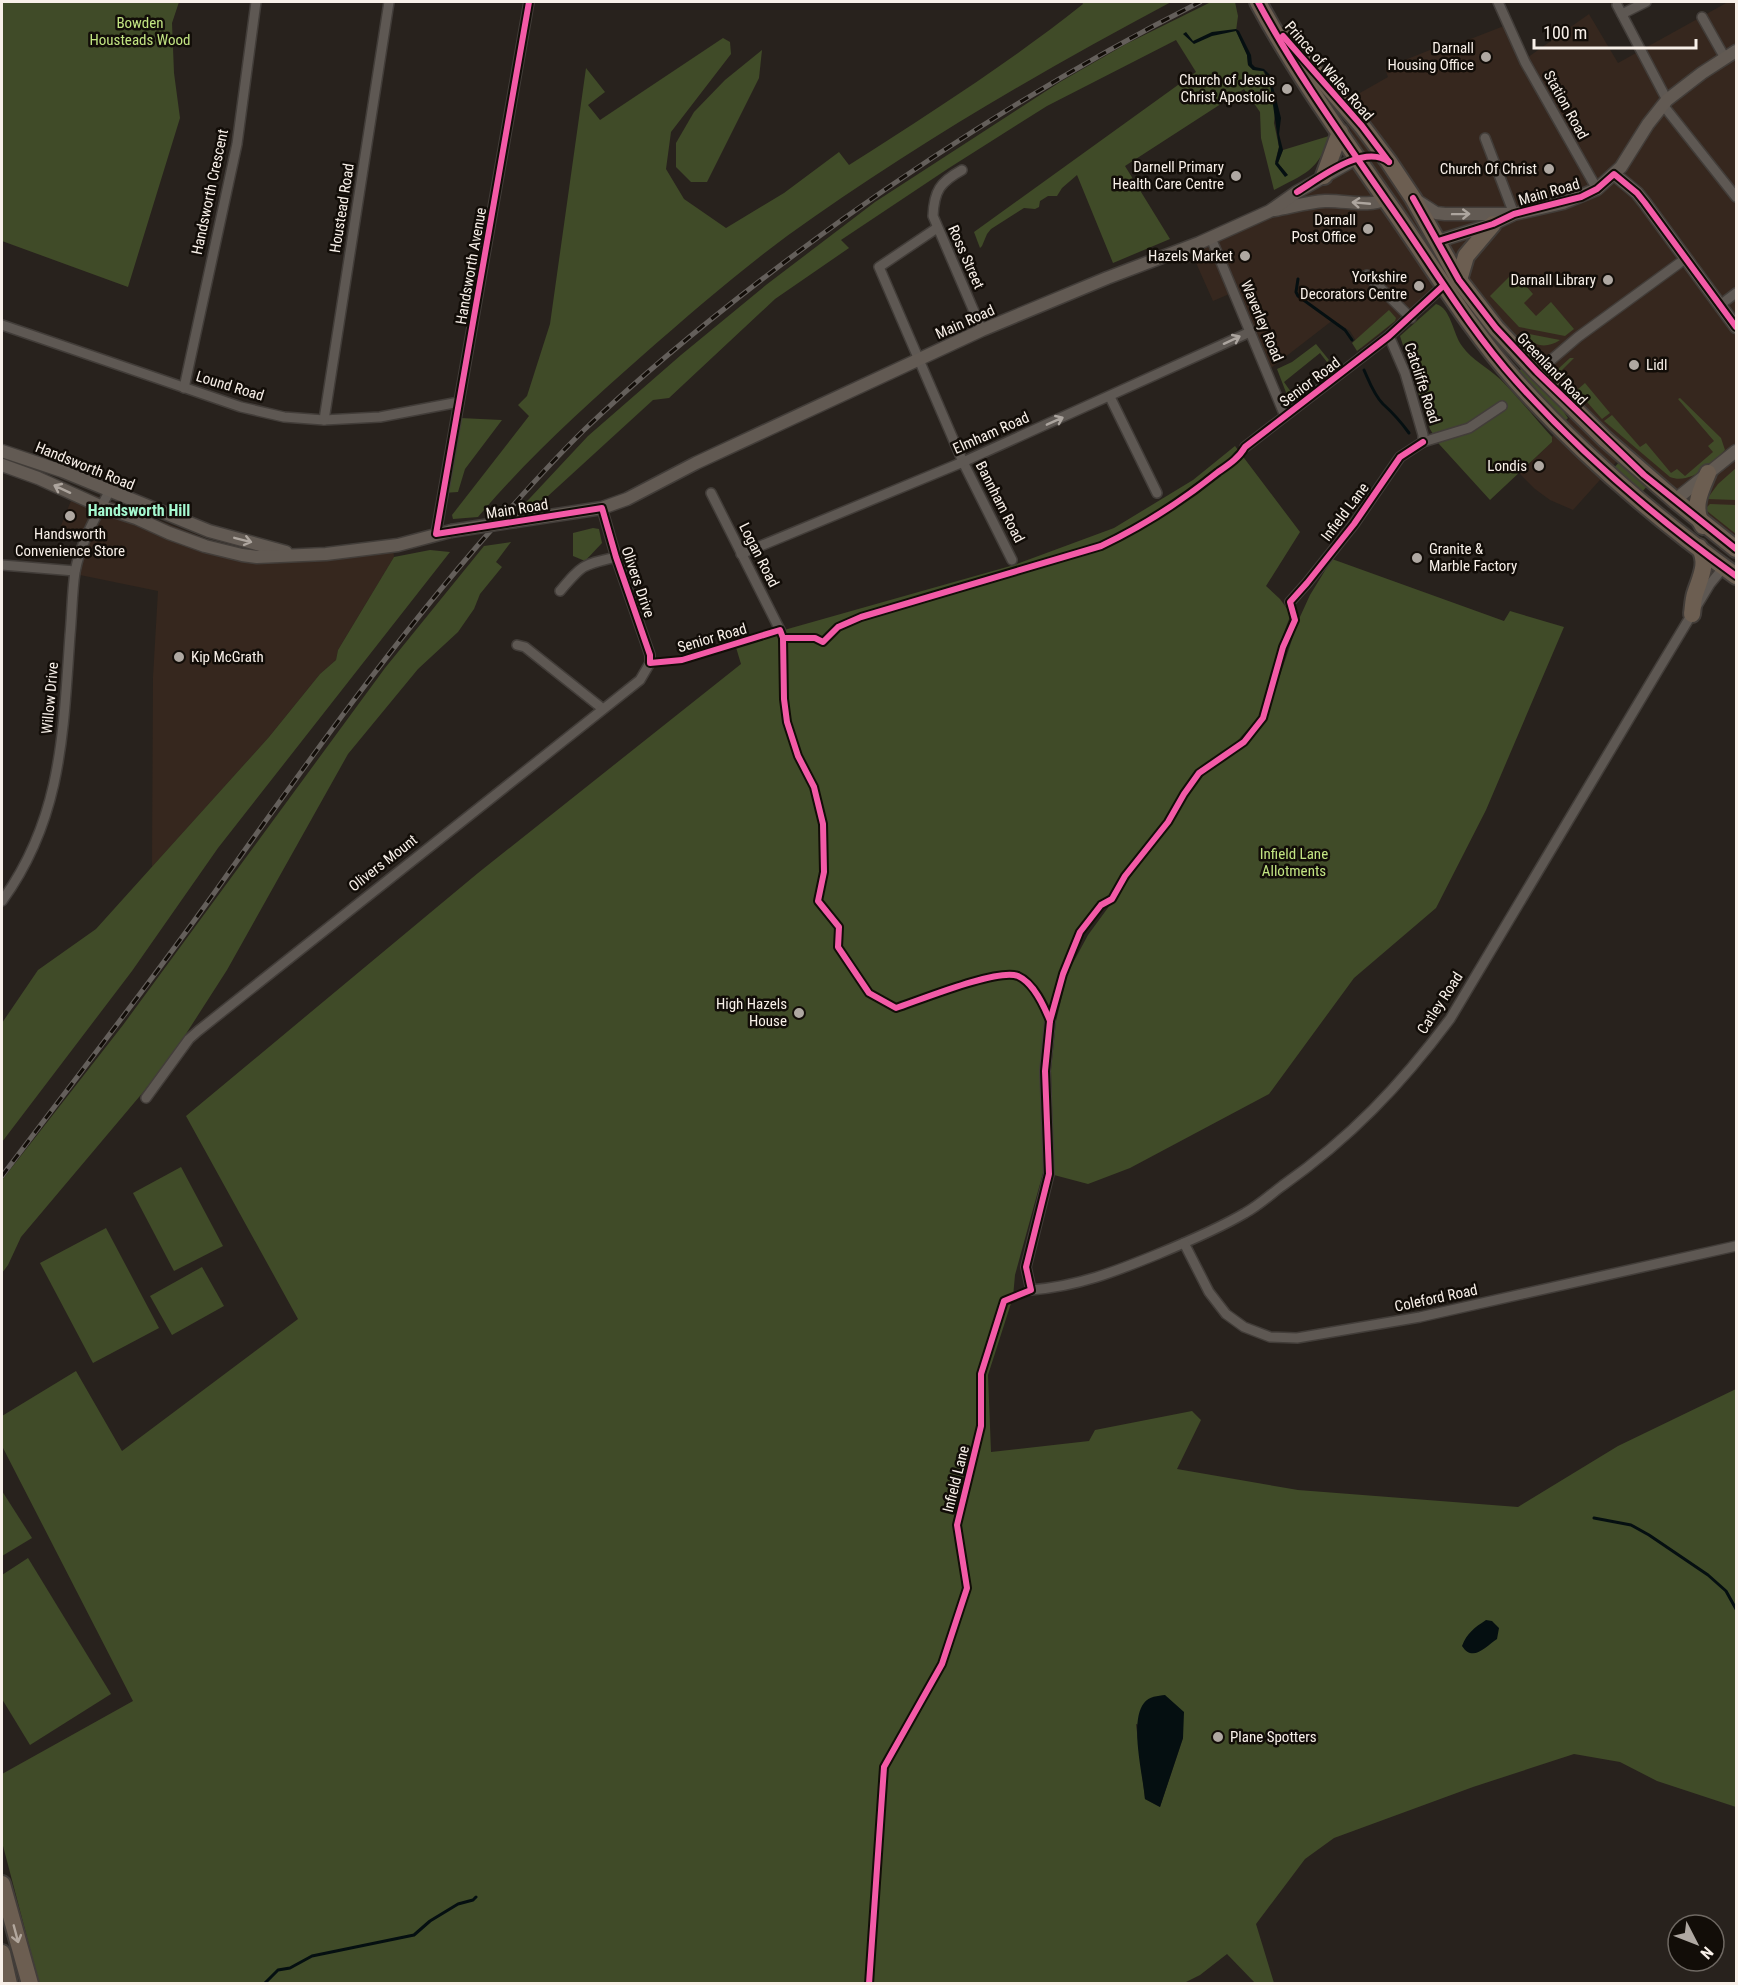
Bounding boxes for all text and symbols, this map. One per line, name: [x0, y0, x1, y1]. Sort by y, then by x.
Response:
scale bar: [1534, 12, 1696, 50]
park label: Bowden Housteads Wood: [89, 14, 191, 49]
street label: Prince of Wales Road: [1281, 18, 1377, 124]
text: 100 m: [1543, 22, 1587, 43]
place label: Darnall Housing Office: [1387, 39, 1474, 74]
marker: Darnall Housing Office: [1479, 50, 1493, 64]
street label: Station Road: [1540, 68, 1592, 142]
place label: Church of Jesus Christ Apostolic: [1179, 71, 1275, 106]
marker: Church of Jesus Christ Apostolic: [1280, 82, 1294, 96]
street label: Handsworth Crescent: [188, 128, 232, 256]
place label: Darnell Primary Health Care Centre: [1113, 158, 1224, 193]
place label: Church Of Christ: [1440, 160, 1537, 178]
street label: Houstead Road: [326, 162, 358, 254]
marker: Church Of Christ: [1542, 162, 1556, 176]
marker: Darnell Primary Health Care Centre: [1229, 169, 1243, 183]
street label: Main Road: [1516, 175, 1582, 209]
one-way arrow: [1352, 197, 1372, 208]
street label: Handsworth Avenue: [452, 206, 490, 326]
one-way arrow: [1450, 209, 1470, 220]
place label: Darnall Post Office: [1291, 211, 1356, 246]
street label: Ross Street: [944, 222, 988, 292]
marker: Darnall Post Office: [1361, 222, 1375, 236]
place label: Hazels Market: [1148, 247, 1233, 265]
marker: Hazels Market: [1238, 249, 1252, 263]
place label: Yorkshire Decorators Centre: [1300, 268, 1407, 303]
place label: Darnall Library: [1511, 271, 1596, 289]
marker: Darnall Library: [1601, 273, 1615, 287]
street label: Waverley Road: [1237, 278, 1287, 364]
marker: Yorkshire Decorators Centre: [1412, 279, 1426, 293]
street label: Main Road: [933, 301, 997, 343]
street label: Greenland Road: [1513, 329, 1591, 409]
one-way arrow: [1223, 334, 1241, 346]
street label: Catcliffe Road: [1400, 340, 1444, 426]
street label: Senior Road: [1276, 353, 1344, 411]
place label: Lidl: [1646, 356, 1667, 374]
marker: Lidl: [1627, 358, 1641, 372]
street label: Lound Road: [194, 367, 266, 405]
street label: Elmham Road: [950, 408, 1032, 458]
one-way arrow: [1045, 415, 1063, 426]
street label: Handsworth Road: [33, 438, 137, 494]
place label: Londis: [1487, 457, 1527, 475]
street label: Bannham Road: [972, 458, 1028, 546]
marker: Londis: [1532, 459, 1546, 473]
street label: Infield Lane: [1317, 479, 1373, 545]
one-way arrow: [53, 483, 71, 495]
street label: Main Road: [485, 495, 549, 523]
district label: Handsworth Hill: [88, 501, 190, 520]
marker: Handsworth Convenience Store: [63, 509, 77, 523]
street label: Logan Road: [735, 520, 783, 590]
place label: Handsworth Convenience Store: [15, 525, 125, 560]
one-way arrow: [233, 535, 252, 547]
place label: Granite & Marble Factory: [1429, 540, 1517, 575]
street label: Olivers Drive: [617, 544, 659, 620]
marker: Granite & Marble Factory: [1410, 551, 1424, 565]
street label: Senior Road: [675, 620, 749, 656]
place label: Kip McGrath: [191, 648, 264, 666]
marker: Kip McGrath: [172, 650, 186, 664]
street label: Willow Drive: [38, 661, 62, 735]
street label: Olivers Mount: [345, 831, 421, 895]
park label: Infield Lane Allotments: [1260, 845, 1328, 880]
street label: Catley Road: [1413, 969, 1467, 1037]
place label: High Hazels House: [716, 995, 787, 1030]
marker: High Hazels House: [792, 1006, 806, 1020]
street label: Coleford Road: [1393, 1280, 1479, 1316]
street label: Infield Lane: [939, 1444, 973, 1514]
place label: Plane Spotters: [1230, 1728, 1317, 1746]
marker: Plane Spotters: [1211, 1730, 1225, 1744]
north arrow: [1666, 1913, 1726, 1973]
one-way arrow: [11, 1924, 23, 1943]
text: N: [1696, 1943, 1717, 1963]

